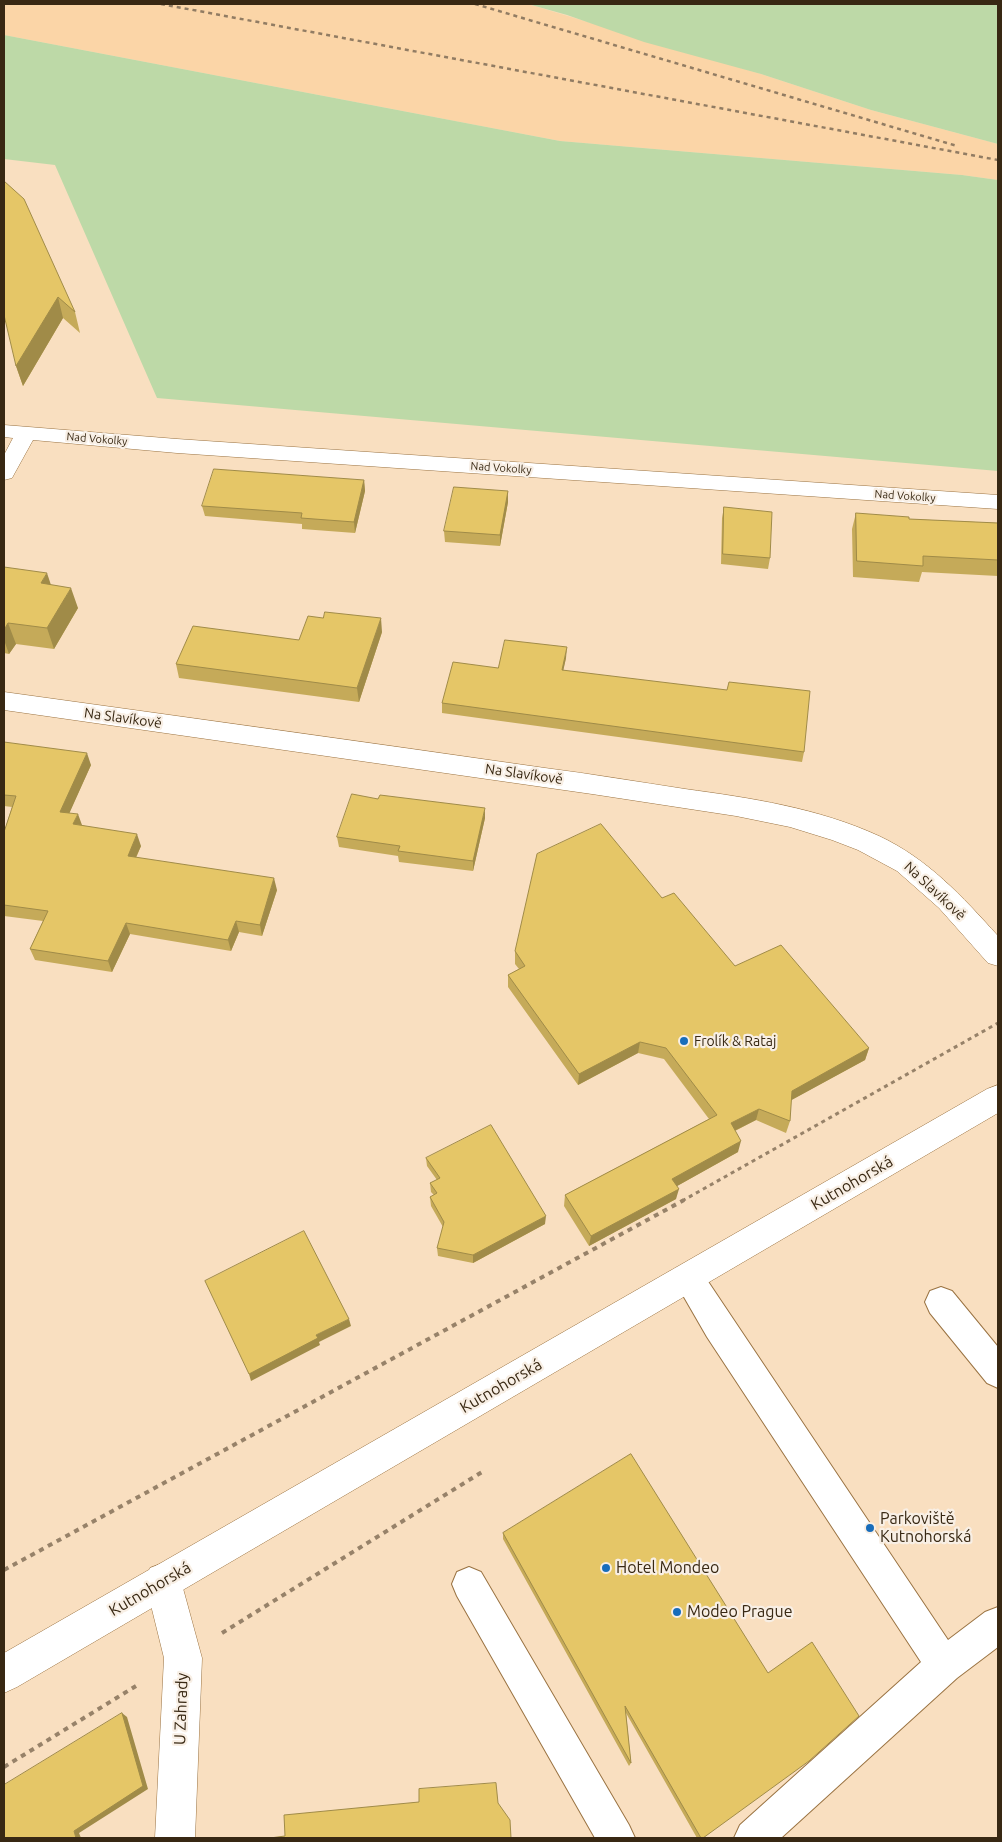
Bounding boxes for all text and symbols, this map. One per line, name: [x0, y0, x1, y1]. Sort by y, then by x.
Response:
street label: Nad Vokolky: [66, 430, 128, 448]
street label: Nad Vokolky: [470, 459, 532, 477]
street label: Nad Vokolky: [874, 487, 936, 505]
street label: Na Slavíkově: [83, 704, 163, 732]
street label: Na Slavíkově: [484, 760, 564, 788]
street label: Na Slavíkově: [901, 858, 969, 924]
place label: Frolík & Rataj: [694, 1033, 776, 1049]
marker: Frolík & Rataj: [678, 1035, 690, 1047]
street label: Kutnohorská: [808, 1152, 896, 1214]
street label: Kutnohorská: [457, 1355, 545, 1417]
place label: Parkoviště Kutnohorská: [880, 1509, 971, 1547]
marker: Parkoviště Kutnohorská: [864, 1522, 876, 1534]
street label: Kutnohorská: [106, 1558, 194, 1620]
place label: Hotel Mondeo: [616, 1558, 719, 1578]
marker: Hotel Mondeo: [600, 1562, 612, 1574]
place label: Modeo Prague: [687, 1602, 792, 1622]
marker: Modeo Prague: [671, 1606, 683, 1618]
street label: U Zahrady: [170, 1673, 192, 1745]

